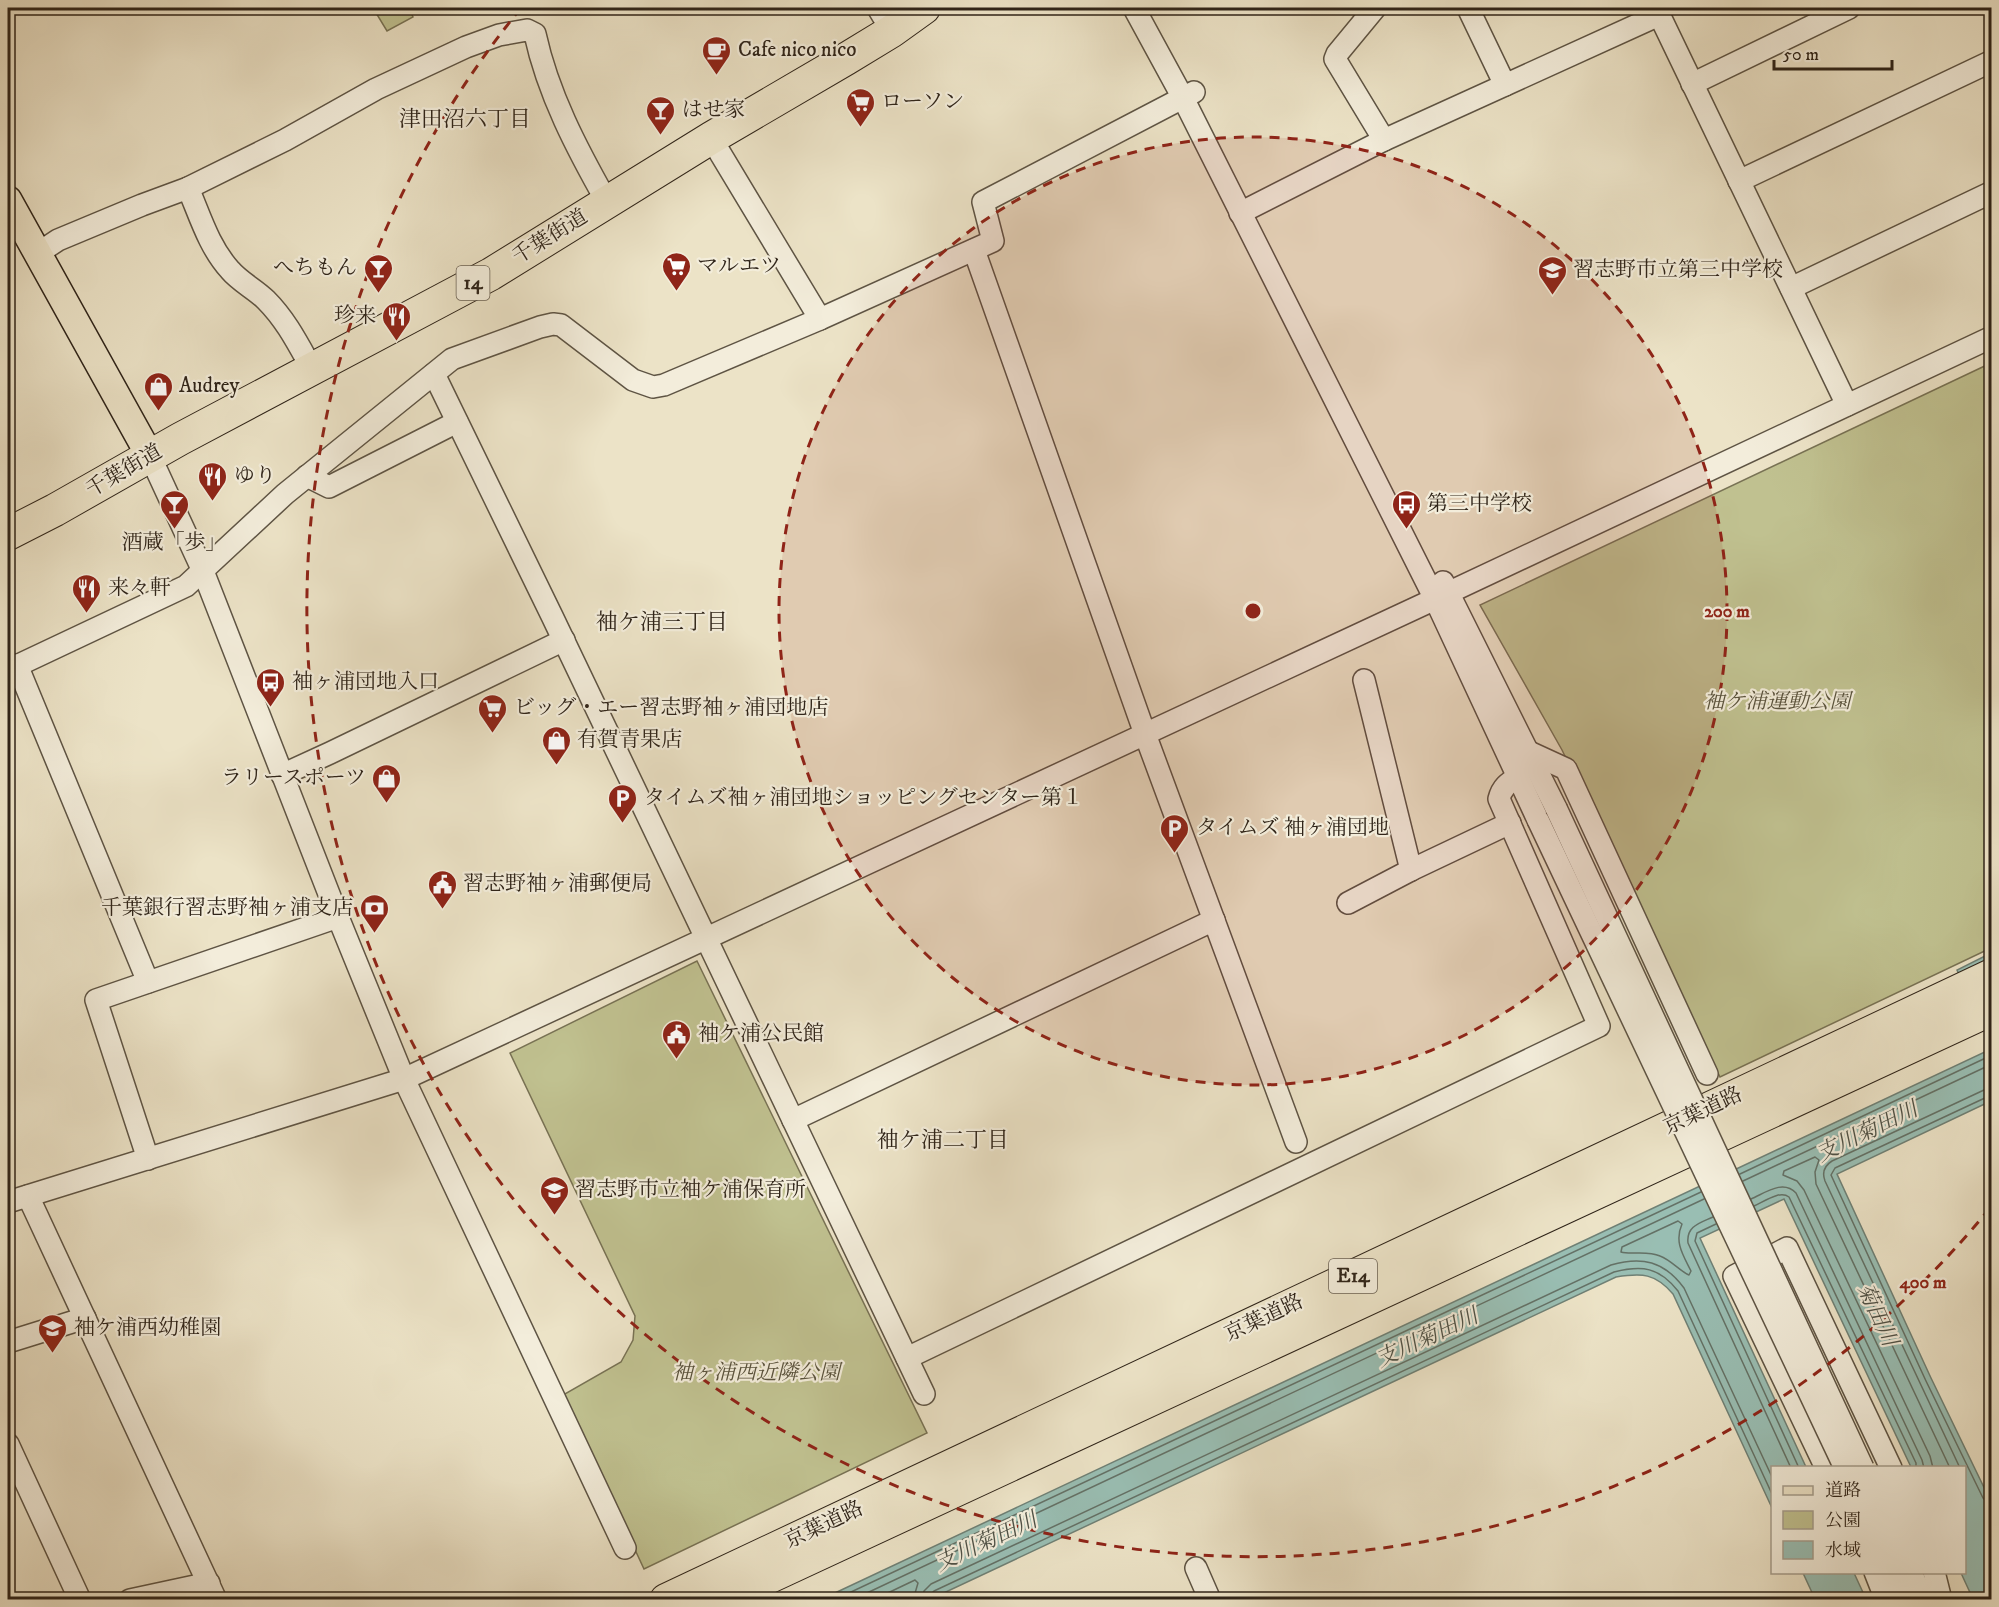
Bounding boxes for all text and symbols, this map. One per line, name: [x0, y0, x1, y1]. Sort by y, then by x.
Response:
scale bar: [1774, 33, 1892, 71]
cafe icon: Cafe nico nico: [701, 34, 733, 76]
place label: Cafe nico nico: [738, 37, 856, 63]
text: 50 m: [1783, 44, 1819, 66]
supermarket icon: ローソン: [844, 86, 876, 128]
place label: ローソン: [881, 89, 964, 115]
bar icon: はせ家: [645, 94, 677, 136]
place label: はせ家: [682, 97, 745, 123]
district label: 津田沼六丁目: [399, 106, 531, 133]
street label: 千葉街道: [507, 204, 593, 270]
supermarket icon: マルエツ: [660, 250, 692, 292]
bar icon: へちもん: [362, 252, 394, 294]
place label: マルエツ: [697, 253, 781, 279]
school or university icon: 習志野市立第三中学校: [1536, 254, 1568, 296]
place label: へちもん: [273, 255, 357, 281]
place label: 習志野市立第三中学校: [1573, 257, 1783, 283]
road number: 14: [456, 266, 490, 300]
restaurant icon: 珍来: [381, 300, 413, 342]
place label: 珍来: [334, 303, 376, 329]
shop icon: Audrey: [142, 370, 174, 412]
place label: Audrey: [179, 373, 241, 399]
street label: 千葉街道: [81, 439, 167, 503]
restaurant icon: ゆり: [197, 460, 229, 502]
place label: ゆり: [234, 463, 276, 489]
bar icon: 酒蔵「歩」: [158, 488, 190, 530]
bus stop icon: 第三中学校: [1390, 488, 1422, 530]
place label: 第三中学校: [1427, 491, 1532, 517]
place label: 酒蔵「歩」: [122, 530, 227, 556]
restaurant icon: 来々軒: [71, 572, 103, 614]
place label: 来々軒: [108, 575, 171, 601]
centre of rings: [1243, 601, 1263, 621]
text: 200 m: [1704, 601, 1750, 623]
district label: 袖ケ浦三丁目: [596, 609, 728, 636]
bus stop icon: 袖ヶ浦団地入口: [255, 666, 287, 708]
place label: 袖ヶ浦団地入口: [292, 669, 439, 695]
park label: 袖ケ浦運動公園: [1704, 689, 1853, 715]
supermarket icon: ビッグ・エー習志野袖ヶ浦団地店: [477, 692, 509, 734]
place label: ビッグ・エー習志野袖ヶ浦団地店: [514, 695, 828, 721]
shop icon: 有賀青果店: [540, 724, 572, 766]
place label: 有賀青果店: [577, 727, 682, 753]
shop icon: ラリースポーツ: [371, 762, 403, 804]
place label: ラリースポーツ: [221, 765, 366, 791]
parking icon: タイムズ袖ヶ浦団地ショッピングセンター第１: [607, 782, 639, 824]
place label: タイムズ袖ヶ浦団地ショッピングセンター第１: [644, 785, 1083, 811]
parking icon: タイムズ 袖ヶ浦団地: [1159, 812, 1191, 854]
place label: タイムズ 袖ヶ浦団地: [1196, 815, 1389, 841]
public building icon: 習志野袖ヶ浦郵便局: [426, 868, 458, 910]
place label: 習志野袖ヶ浦郵便局: [463, 871, 652, 897]
bank icon: 千葉銀行習志野袖ヶ浦支店: [358, 892, 390, 934]
place label: 千葉銀行習志野袖ヶ浦支店: [101, 895, 353, 921]
public building icon: 袖ケ浦公民館: [661, 1018, 693, 1060]
place label: 袖ケ浦公民館: [698, 1021, 824, 1047]
street label: 京葉道路: [1659, 1081, 1747, 1141]
water label: 支川菊田川: [1812, 1095, 1924, 1168]
district label: 袖ケ浦二丁目: [877, 1127, 1009, 1154]
school or university icon: 習志野市立袖ケ浦保育所: [538, 1174, 570, 1216]
place label: 習志野市立袖ケ浦保育所: [575, 1177, 806, 1203]
road number: E14: [1329, 1259, 1377, 1293]
text: 400 m: [1898, 1272, 1947, 1294]
water label: 菊田川: [1851, 1279, 1904, 1352]
street label: 京葉道路: [1220, 1288, 1308, 1348]
water label: 支川菊田川: [1371, 1302, 1484, 1373]
school or university icon: 袖ケ浦西幼稚園: [37, 1312, 69, 1354]
place label: 袖ケ浦西幼稚園: [74, 1315, 221, 1341]
park label: 袖ヶ浦西近隣公園: [672, 1360, 843, 1386]
legend: [1771, 1466, 1966, 1574]
text: 道路: [1825, 1480, 1861, 1502]
street label: 京葉道路: [780, 1495, 868, 1555]
water label: 支川菊田川: [930, 1506, 1043, 1577]
text: 公園: [1825, 1510, 1861, 1532]
text: 水域: [1825, 1540, 1861, 1562]

